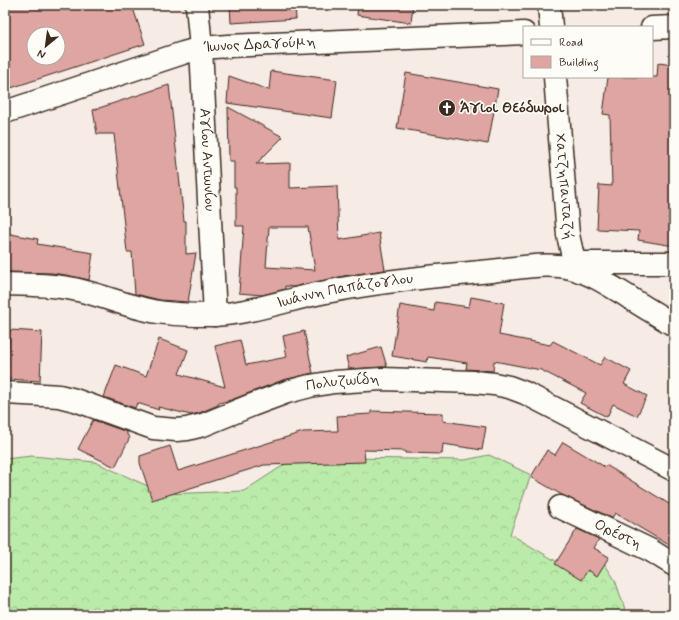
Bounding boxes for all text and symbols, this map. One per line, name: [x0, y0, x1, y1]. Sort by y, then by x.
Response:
north arrow: [26, 26, 66, 66]
legend: [523, 26, 653, 78]
street label: Ίωνος Δραγούμη: [203, 32, 316, 58]
text: Road: [559, 35, 583, 51]
text: N: [35, 46, 48, 62]
text: Building: [559, 55, 599, 72]
church icon: Άγιοι Θεόδωροι: [437, 98, 457, 118]
place label: Άγιοι Θεόδωροι: [460, 98, 565, 118]
street label: Αγίου Αντωνίου: [194, 108, 220, 212]
street label: Χατζηπανταζή: [550, 133, 578, 241]
street label: Ιωάννη Παπάζογλου: [275, 269, 414, 313]
street label: Πολυζωίδη: [305, 369, 380, 397]
street label: Ορέστη: [591, 515, 645, 555]

